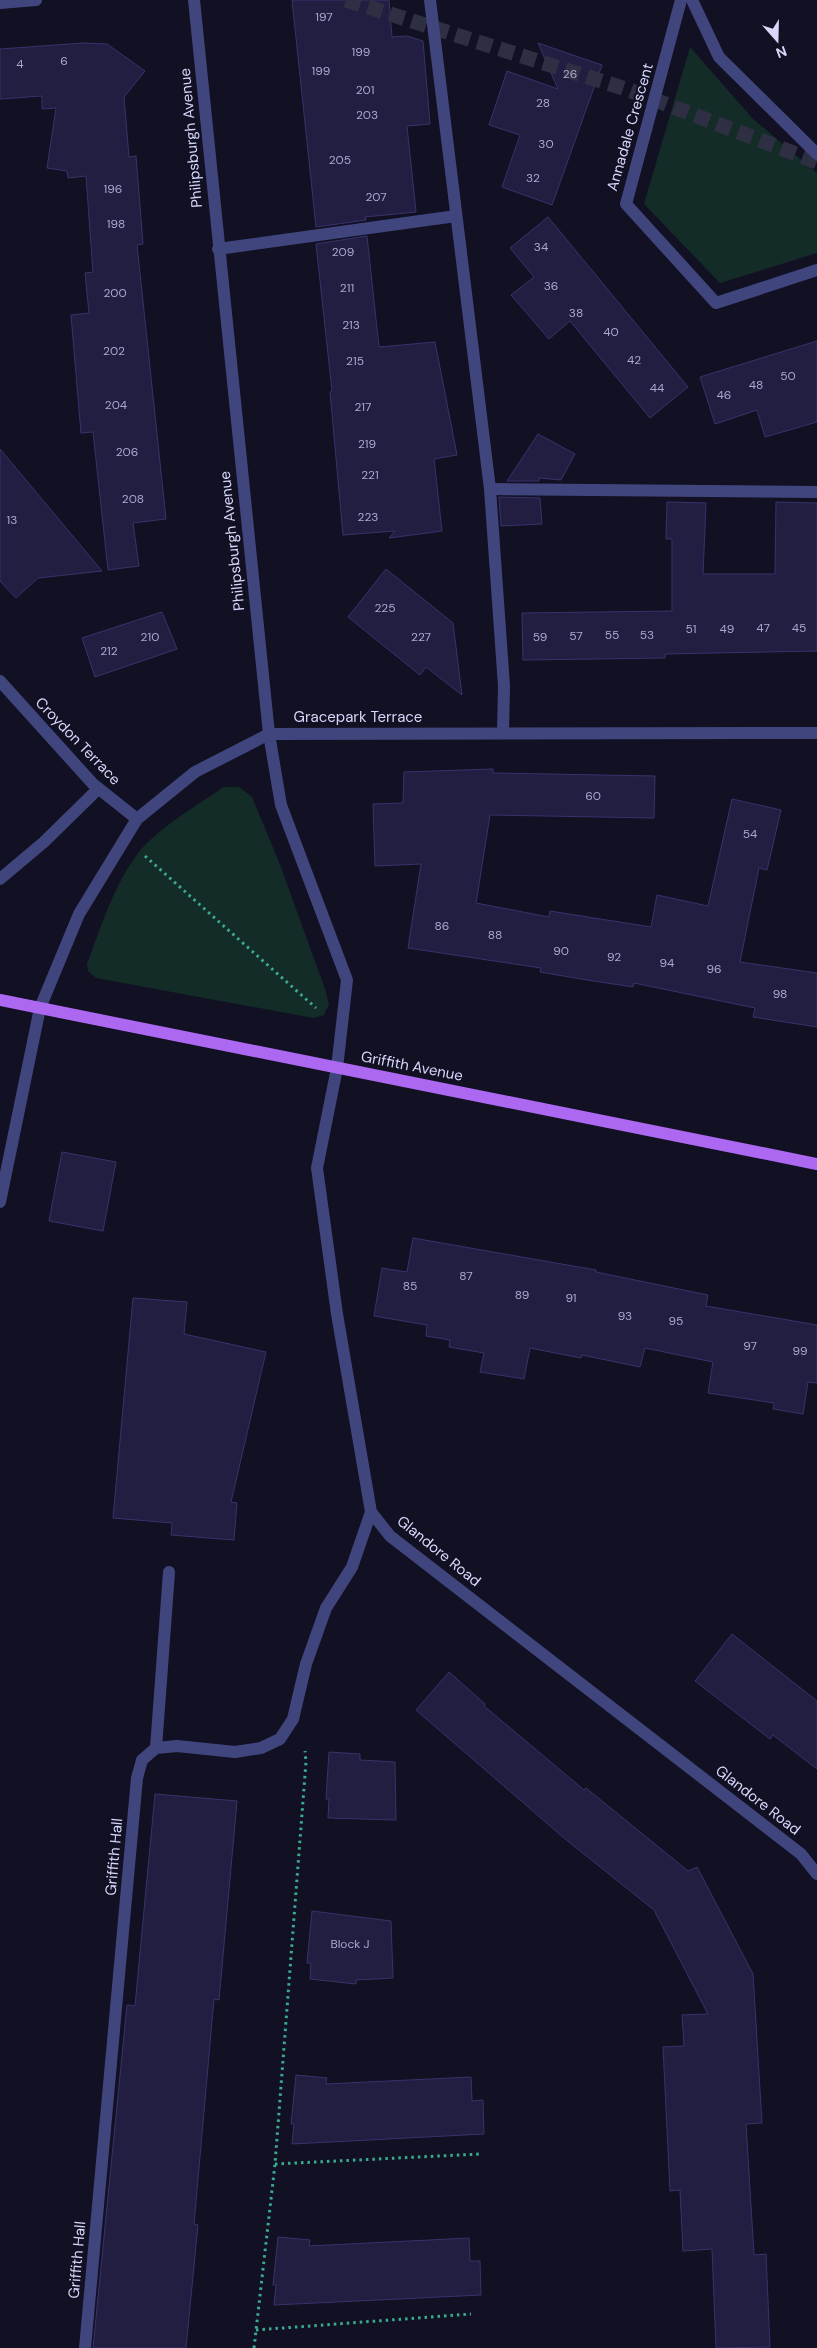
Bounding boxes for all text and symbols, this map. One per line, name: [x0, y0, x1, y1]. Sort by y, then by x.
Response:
house number: 197: [315, 9, 333, 25]
north arrow: [752, 15, 802, 65]
text: N: [774, 42, 789, 62]
house number: 199: [352, 44, 370, 60]
house number: 6: [60, 53, 68, 69]
house number: 4: [16, 56, 24, 72]
street label: Annadale Crescent: [602, 60, 658, 193]
house number: 199: [312, 63, 330, 79]
house number: 26: [563, 66, 577, 82]
street label: Philipsburgh Avenue: [175, 67, 207, 209]
house number: 201: [356, 82, 374, 98]
house number: 28: [536, 95, 550, 111]
house number: 203: [356, 107, 378, 123]
house number: 30: [538, 136, 554, 152]
house number: 205: [329, 152, 351, 168]
house number: 32: [526, 170, 540, 186]
house number: 196: [104, 181, 122, 197]
house number: 207: [365, 189, 387, 205]
house number: 198: [107, 216, 125, 232]
house number: 34: [534, 239, 548, 255]
house number: 209: [332, 244, 354, 260]
house number: 36: [544, 278, 558, 294]
house number: 211: [340, 280, 354, 296]
house number: 200: [103, 285, 127, 301]
house number: 38: [569, 305, 583, 321]
house number: 213: [342, 317, 360, 333]
house number: 40: [603, 324, 619, 340]
house number: 202: [103, 343, 125, 359]
house number: 42: [627, 352, 641, 368]
house number: 215: [346, 353, 364, 369]
house number: 50: [780, 368, 796, 384]
house number: 48: [749, 377, 763, 393]
house number: 44: [650, 380, 664, 396]
house number: 46: [717, 387, 731, 403]
house number: 204: [105, 397, 127, 413]
house number: 217: [354, 399, 372, 415]
house number: 219: [358, 436, 376, 452]
house number: 206: [116, 444, 138, 460]
house number: 221: [361, 467, 379, 483]
street label: Philipsburgh Avenue: [215, 470, 249, 612]
house number: 208: [122, 491, 144, 507]
house number: 223: [358, 509, 378, 525]
house number: 13: [7, 512, 17, 528]
house number: 225: [374, 600, 396, 616]
house number: 47: [756, 620, 770, 636]
house number: 45: [792, 620, 806, 636]
house number: 51: [685, 621, 697, 637]
house number: 49: [720, 621, 734, 637]
house number: 55: [605, 627, 619, 643]
house number: 53: [640, 627, 654, 643]
house number: 57: [569, 628, 583, 644]
house number: 210: [141, 629, 159, 645]
house number: 227: [411, 629, 431, 645]
house number: 59: [533, 629, 547, 645]
house number: 212: [100, 643, 118, 659]
street label: Croydon Terrace: [31, 693, 125, 789]
street label: Gracepark Terrace: [294, 707, 422, 727]
house number: 60: [585, 788, 601, 804]
house number: 54: [743, 826, 757, 842]
house number: 86: [435, 918, 449, 934]
house number: 88: [488, 927, 502, 943]
house number: 90: [553, 943, 569, 959]
house number: 92: [607, 949, 621, 965]
house number: 94: [660, 955, 674, 971]
house number: 96: [706, 961, 722, 977]
house number: 98: [773, 986, 787, 1002]
street label: Griffith Avenue: [359, 1046, 465, 1086]
house number: 87: [459, 1268, 473, 1284]
house number: 85: [403, 1278, 417, 1294]
house number: 89: [515, 1287, 529, 1303]
house number: 91: [565, 1290, 577, 1306]
house number: 93: [618, 1308, 632, 1324]
house number: 95: [669, 1313, 683, 1329]
house number: 97: [743, 1338, 757, 1354]
house number: 99: [792, 1343, 808, 1359]
street label: Glandore Road: [393, 1511, 485, 1591]
street label: Glandore Road: [711, 1761, 805, 1839]
street label: Griffith Hall: [101, 1817, 127, 1897]
house number: Block J: [330, 1936, 370, 1952]
street label: Griffith Hall: [64, 2220, 90, 2300]

